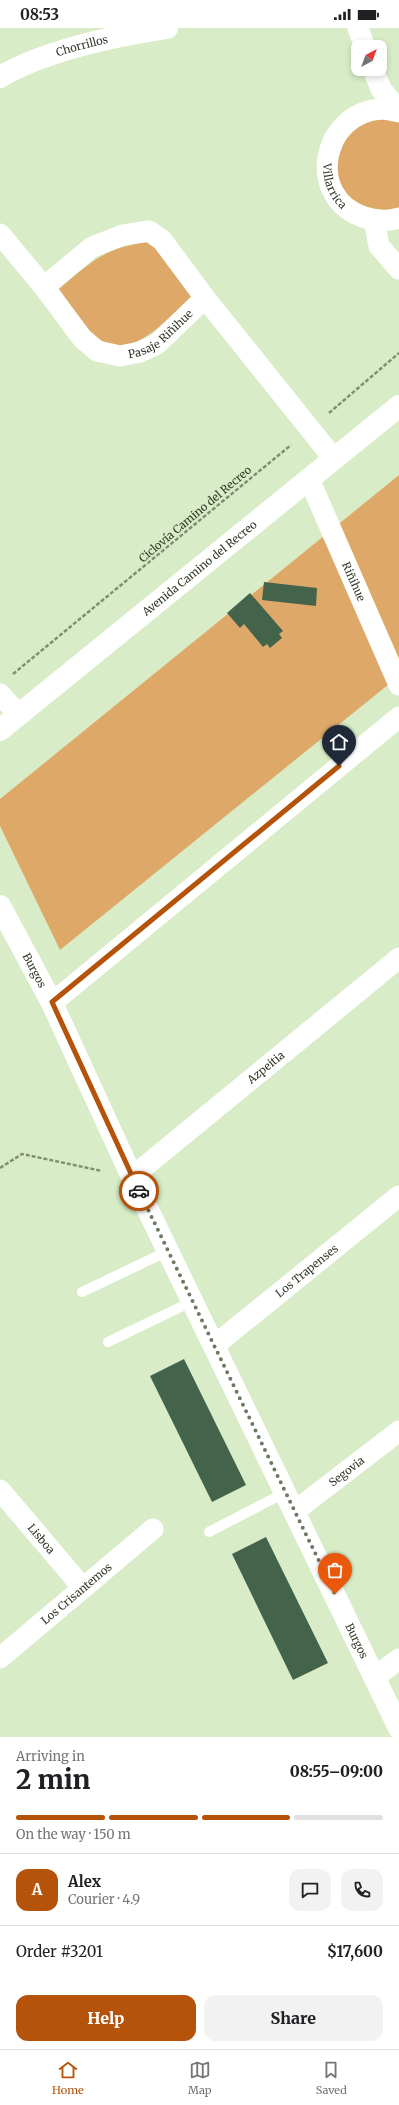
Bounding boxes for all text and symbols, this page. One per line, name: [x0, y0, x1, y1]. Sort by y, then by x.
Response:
text: 08:53: [20, 5, 59, 24]
street label: Chorrillos: [54, 32, 109, 59]
north arrow: [351, 40, 387, 76]
map controls: [351, 40, 387, 76]
street label: Villarrica: [320, 162, 350, 212]
street label: Pasaje Riñihue: [127, 306, 196, 361]
street label: Ciclovía Camino del Recreo: [136, 462, 255, 565]
street label: Avenida Camino del Recreo: [139, 517, 260, 619]
street label: Riñihue: [339, 560, 369, 604]
pin: [322, 725, 356, 766]
icon: home: [328, 731, 350, 753]
street label: Burgos: [20, 951, 49, 990]
street label: Azpeitia: [244, 1048, 287, 1087]
courier: [119, 1171, 159, 1211]
icon: car: [128, 1180, 150, 1202]
street label: Los Trapenses: [273, 1241, 341, 1300]
street label: Segovia: [326, 1453, 367, 1489]
street label: Lisboa: [25, 1521, 58, 1557]
pin: [318, 1553, 352, 1594]
icon: bag: [324, 1559, 346, 1581]
street label: Los Crisantemos: [38, 1560, 115, 1627]
street label: Burgos: [342, 1621, 371, 1661]
text: Arriving in: [16, 1748, 85, 1765]
text: 08:55–09:00: [290, 1762, 383, 1781]
text: 2 min: [16, 1763, 90, 1796]
text: On the way · 150 m: [16, 1826, 131, 1843]
button: chat: [289, 1869, 331, 1911]
button: phone: [341, 1869, 383, 1911]
text: Alex: [68, 1872, 101, 1891]
text: A: [32, 1880, 42, 1899]
text: Courier · 4.9: [68, 1891, 140, 1908]
text: Order #3201: [16, 1942, 103, 1961]
text: $17,600: [327, 1942, 383, 1961]
button: Help: [16, 1995, 196, 2041]
button: Share: [204, 1995, 383, 2041]
tab: Home: [52, 2059, 84, 2097]
tab: Map: [188, 2059, 211, 2097]
tab: Saved: [316, 2059, 347, 2097]

